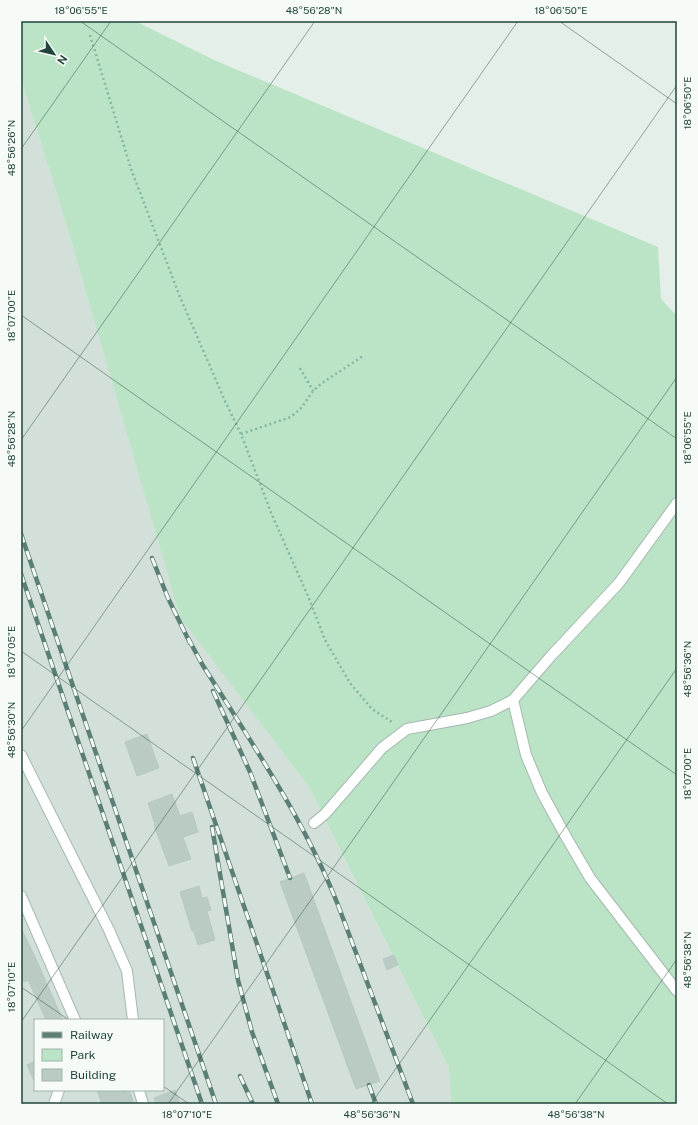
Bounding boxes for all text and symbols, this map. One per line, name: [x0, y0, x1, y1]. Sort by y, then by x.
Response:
text: 18°06'55"E: [54, 4, 108, 16]
text: 48°56'28"N: [286, 4, 342, 16]
text: 18°06'50"E: [535, 4, 587, 16]
north arrow: [34, 34, 74, 74]
text: N: [55, 53, 70, 67]
text: 18°06'50"E: [681, 77, 693, 129]
text: 48°56'26"N: [5, 120, 17, 176]
text: 18°07'00"E: [5, 290, 17, 342]
text: 48°56'28"N: [5, 411, 17, 467]
text: 18°06'55"E: [681, 411, 693, 465]
text: 18°07'05"E: [5, 626, 17, 678]
text: 48°56'36"N: [681, 641, 693, 697]
text: 48°56'30"N: [5, 702, 17, 758]
text: 18°07'00"E: [681, 748, 693, 800]
text: 48°56'38"N: [681, 931, 693, 989]
text: 18°07'10"E: [5, 962, 17, 1012]
legend: [34, 1019, 164, 1091]
text: Railway: [70, 1028, 114, 1042]
text: Park: [70, 1048, 96, 1062]
text: Building: [70, 1068, 116, 1082]
text: 18°07'10"E: [162, 1108, 212, 1120]
text: 48°56'36"N: [344, 1108, 400, 1120]
text: 48°56'38"N: [547, 1108, 605, 1120]

